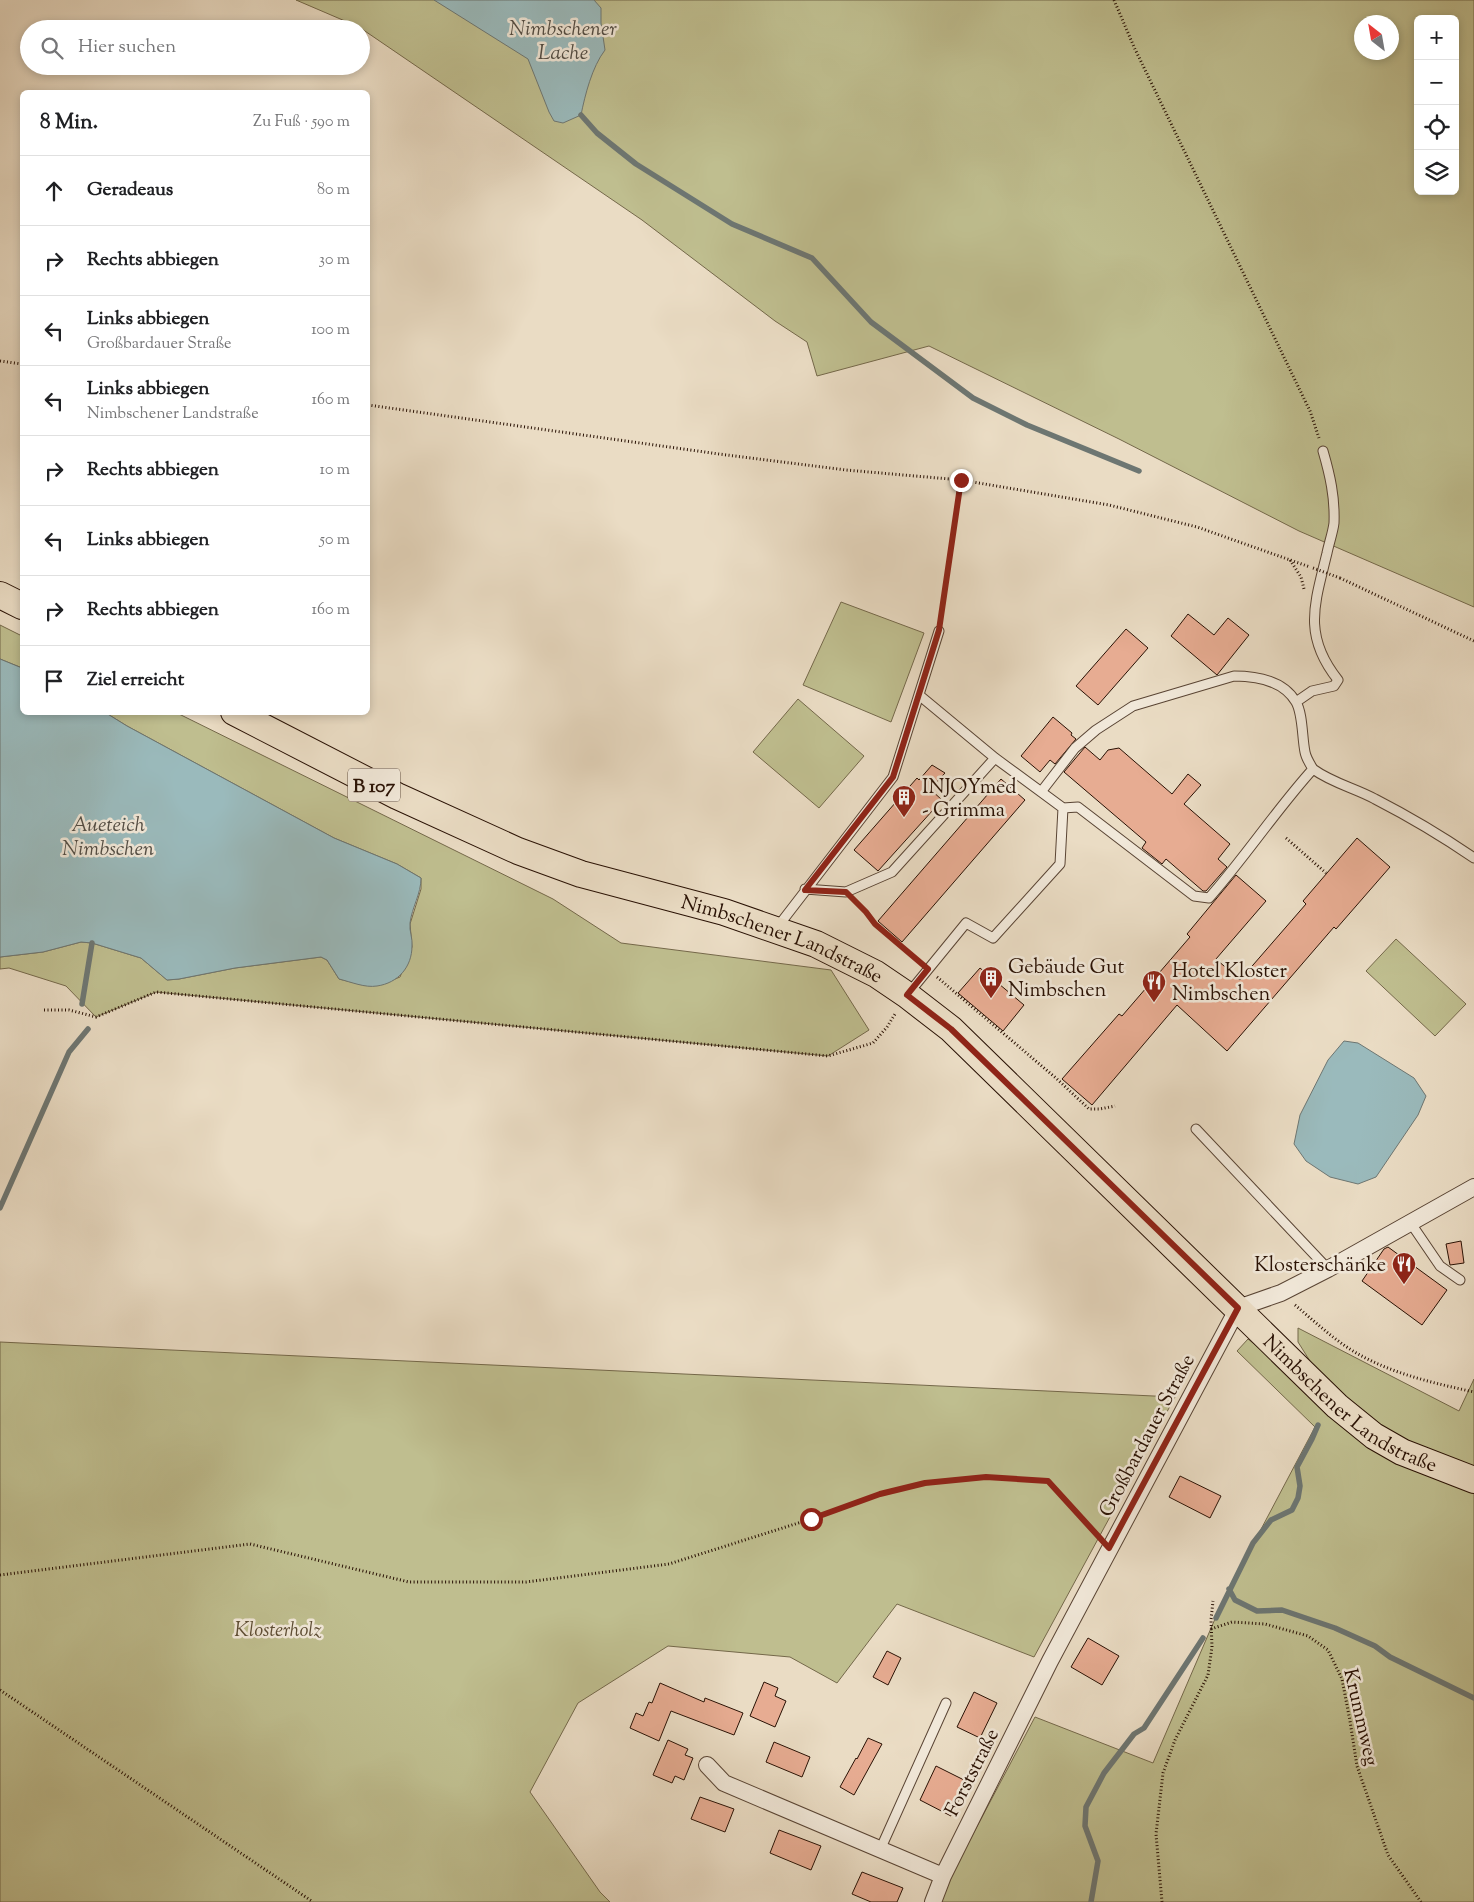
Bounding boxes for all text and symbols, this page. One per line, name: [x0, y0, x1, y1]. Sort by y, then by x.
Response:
water label: Nimbschener Lache: [509, 15, 618, 69]
north arrow: [1354, 15, 1399, 60]
map controls: [1414, 15, 1459, 195]
button: +: [1414, 15, 1459, 60]
search box: [20, 20, 370, 75]
icon: search: [38, 34, 66, 62]
text: Hier suchen: [78, 34, 176, 61]
button: −: [1414, 60, 1459, 105]
button: locate: [1414, 105, 1459, 150]
text: 8 Min.: [40, 108, 98, 138]
text: Zu Fuß · 590 m: [253, 111, 350, 134]
button: layers: [1414, 150, 1459, 195]
icon: ahead: [40, 177, 68, 205]
text: Geradeaus: [87, 177, 173, 204]
text: 80 m: [317, 179, 350, 202]
icon: right: [40, 247, 68, 275]
text: Rechts abbiegen: [87, 247, 219, 274]
text: 30 m: [319, 249, 350, 272]
text: Links abbiegen: [87, 306, 210, 333]
icon: left: [40, 317, 68, 345]
text: 100 m: [311, 319, 350, 342]
text: Großbardauer Straße: [87, 333, 232, 356]
text: Links abbiegen: [87, 376, 210, 403]
icon: left: [40, 387, 68, 415]
text: 160 m: [312, 389, 350, 412]
text: Nimbschener Landstraße: [87, 403, 259, 426]
icon: right: [40, 457, 68, 485]
text: Rechts abbiegen: [87, 457, 219, 484]
text: 10 m: [320, 459, 350, 482]
route end: [950, 469, 973, 492]
icon: left: [40, 527, 68, 555]
text: Links abbiegen: [87, 527, 210, 554]
text: 50 m: [319, 529, 350, 552]
icon: right: [40, 597, 68, 625]
text: Rechts abbiegen: [87, 597, 219, 624]
text: 160 m: [312, 599, 350, 622]
icon: arrive: [40, 667, 68, 695]
text: Ziel erreicht: [87, 667, 184, 694]
road number: B 107: [348, 768, 400, 802]
place label: INJOYmed - Grimma: [922, 774, 1017, 826]
building icon: INJOYmed - Grimma: [891, 784, 917, 818]
water label: Aueteich Nimbschen: [62, 811, 154, 865]
street label: Nimbschener Landstraße: [677, 889, 888, 992]
place label: Gebäude Gut Nimbschen: [1008, 954, 1124, 1006]
place label: Hotel Kloster Nimbschen: [1172, 958, 1287, 1010]
building icon: Gebäude Gut Nimbschen: [978, 965, 1004, 999]
restaurant icon: Hotel Kloster Nimbschen: [1141, 969, 1167, 1003]
restaurant icon: Klosterschänke: [1391, 1251, 1417, 1285]
place label: Klosterschänke: [1254, 1252, 1386, 1281]
street label: Nimbschener Landstraße: [1255, 1329, 1441, 1481]
street label: Großbardauer Straße: [1093, 1350, 1203, 1523]
route start: [800, 1508, 823, 1531]
park label: Klosterholz: [234, 1617, 322, 1646]
street label: Krummweg: [1334, 1666, 1385, 1769]
street label: Forststraße: [939, 1724, 1008, 1822]

